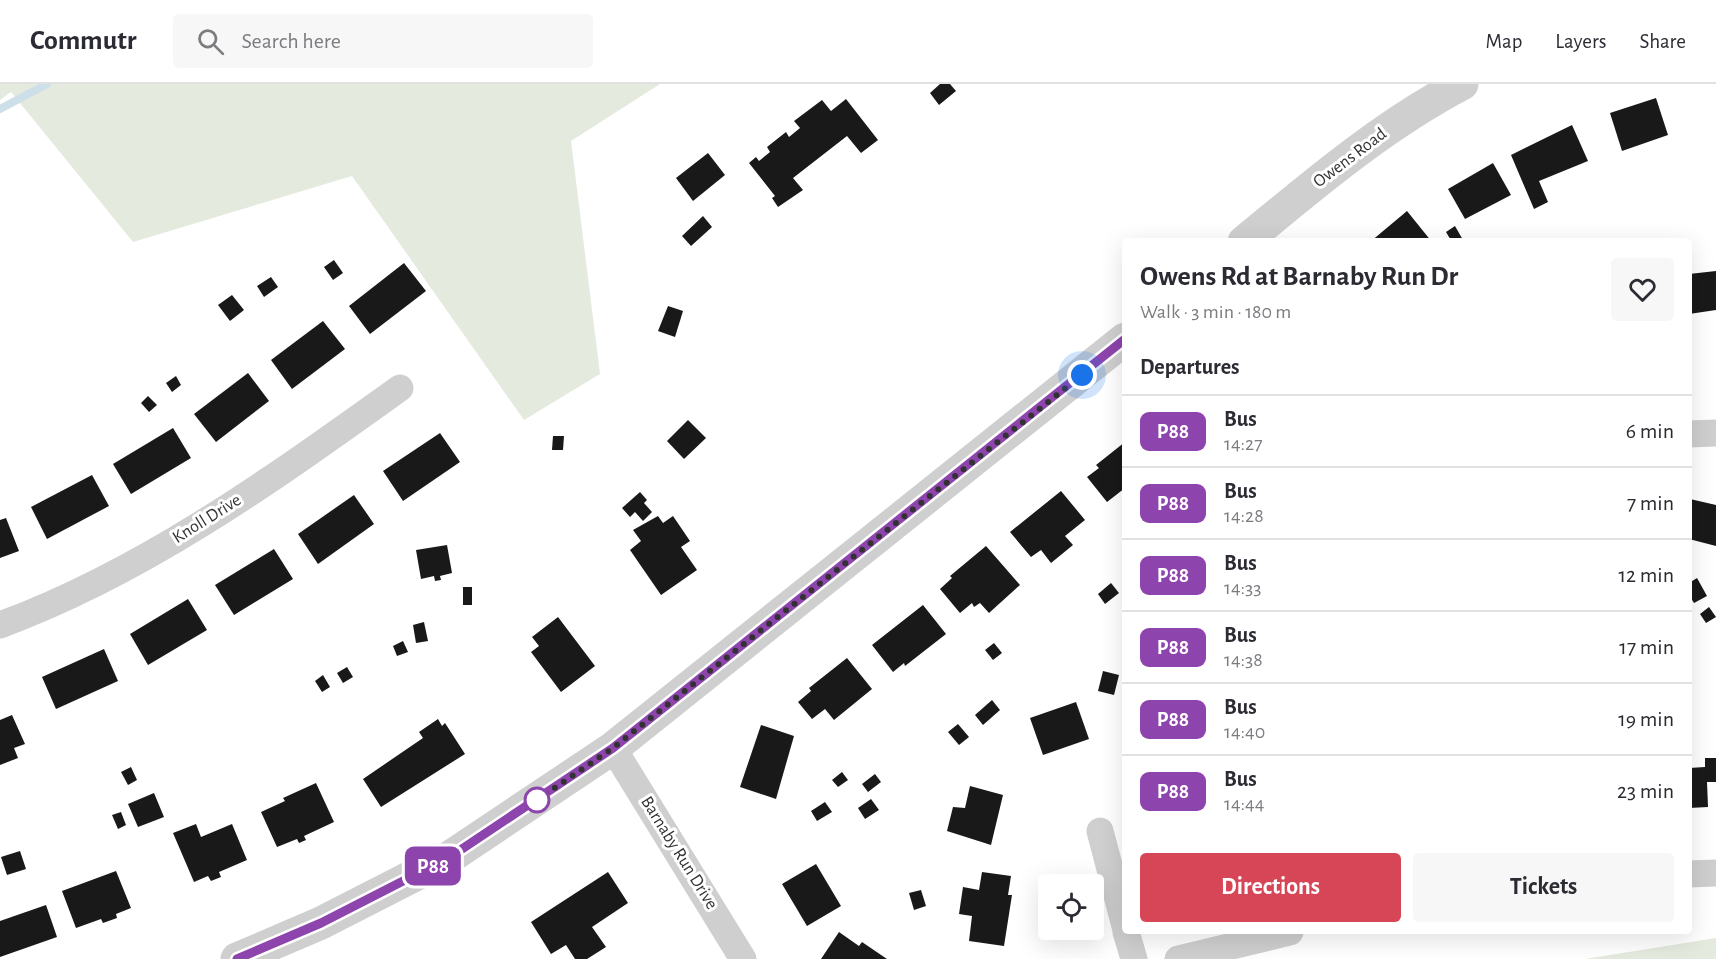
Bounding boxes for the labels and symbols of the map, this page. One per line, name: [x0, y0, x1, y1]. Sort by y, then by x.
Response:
street label: Owens Road: [1310, 125, 1390, 191]
your location: [1067, 360, 1097, 390]
street label: Knoll Drive: [170, 491, 244, 547]
unlabelled marker: [524, 787, 550, 813]
street label: Barnaby Run Drive: [637, 793, 721, 913]
line badge: P88: [398, 846, 468, 886]

